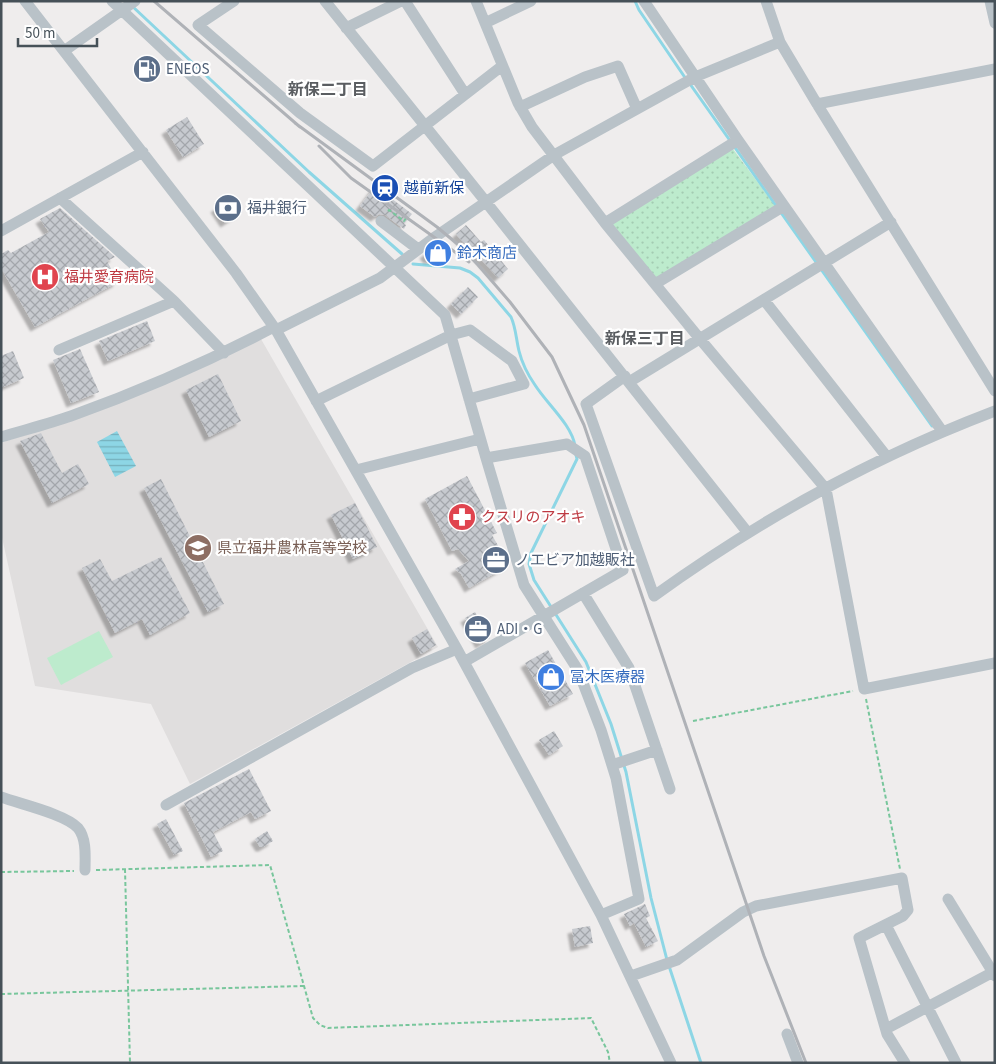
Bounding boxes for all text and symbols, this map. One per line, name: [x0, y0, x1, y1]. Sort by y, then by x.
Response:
scale bar: [18, 15, 96, 47]
text: 50 m: [25, 23, 55, 44]
fuel station icon: ENEOS: [132, 54, 162, 84]
place label: ENEOS: [166, 59, 210, 80]
district label: 新保二丁目: [288, 79, 368, 101]
station icon: 越前新保: [370, 173, 400, 203]
place label: 越前新保: [403, 178, 464, 199]
bank icon: 福井銀行: [213, 193, 243, 223]
place label: 福井銀行: [247, 198, 307, 219]
shop icon: 鈴木商店: [423, 238, 453, 268]
place label: 鈴木商店: [457, 243, 517, 264]
hospital icon: 福井愛育病院: [30, 262, 60, 292]
place label: 福井愛育病院: [64, 267, 154, 288]
district label: 新保三丁目: [605, 328, 685, 350]
pharmacy icon: クスリのアオキ: [447, 502, 477, 532]
place label: クスリのアオキ: [481, 507, 586, 528]
school or university icon: 県立福井農林高等学校: [183, 533, 213, 563]
place label: 県立福井農林高等学校: [217, 538, 367, 559]
office icon: ノエビア加越販社: [481, 545, 511, 575]
place label: ノエビア加越販社: [515, 550, 635, 571]
office icon: ADI・G: [463, 614, 493, 644]
place label: ADI・G: [497, 619, 543, 640]
shop icon: 冨木医療器: [536, 662, 566, 692]
place label: 冨木医療器: [570, 667, 645, 688]

